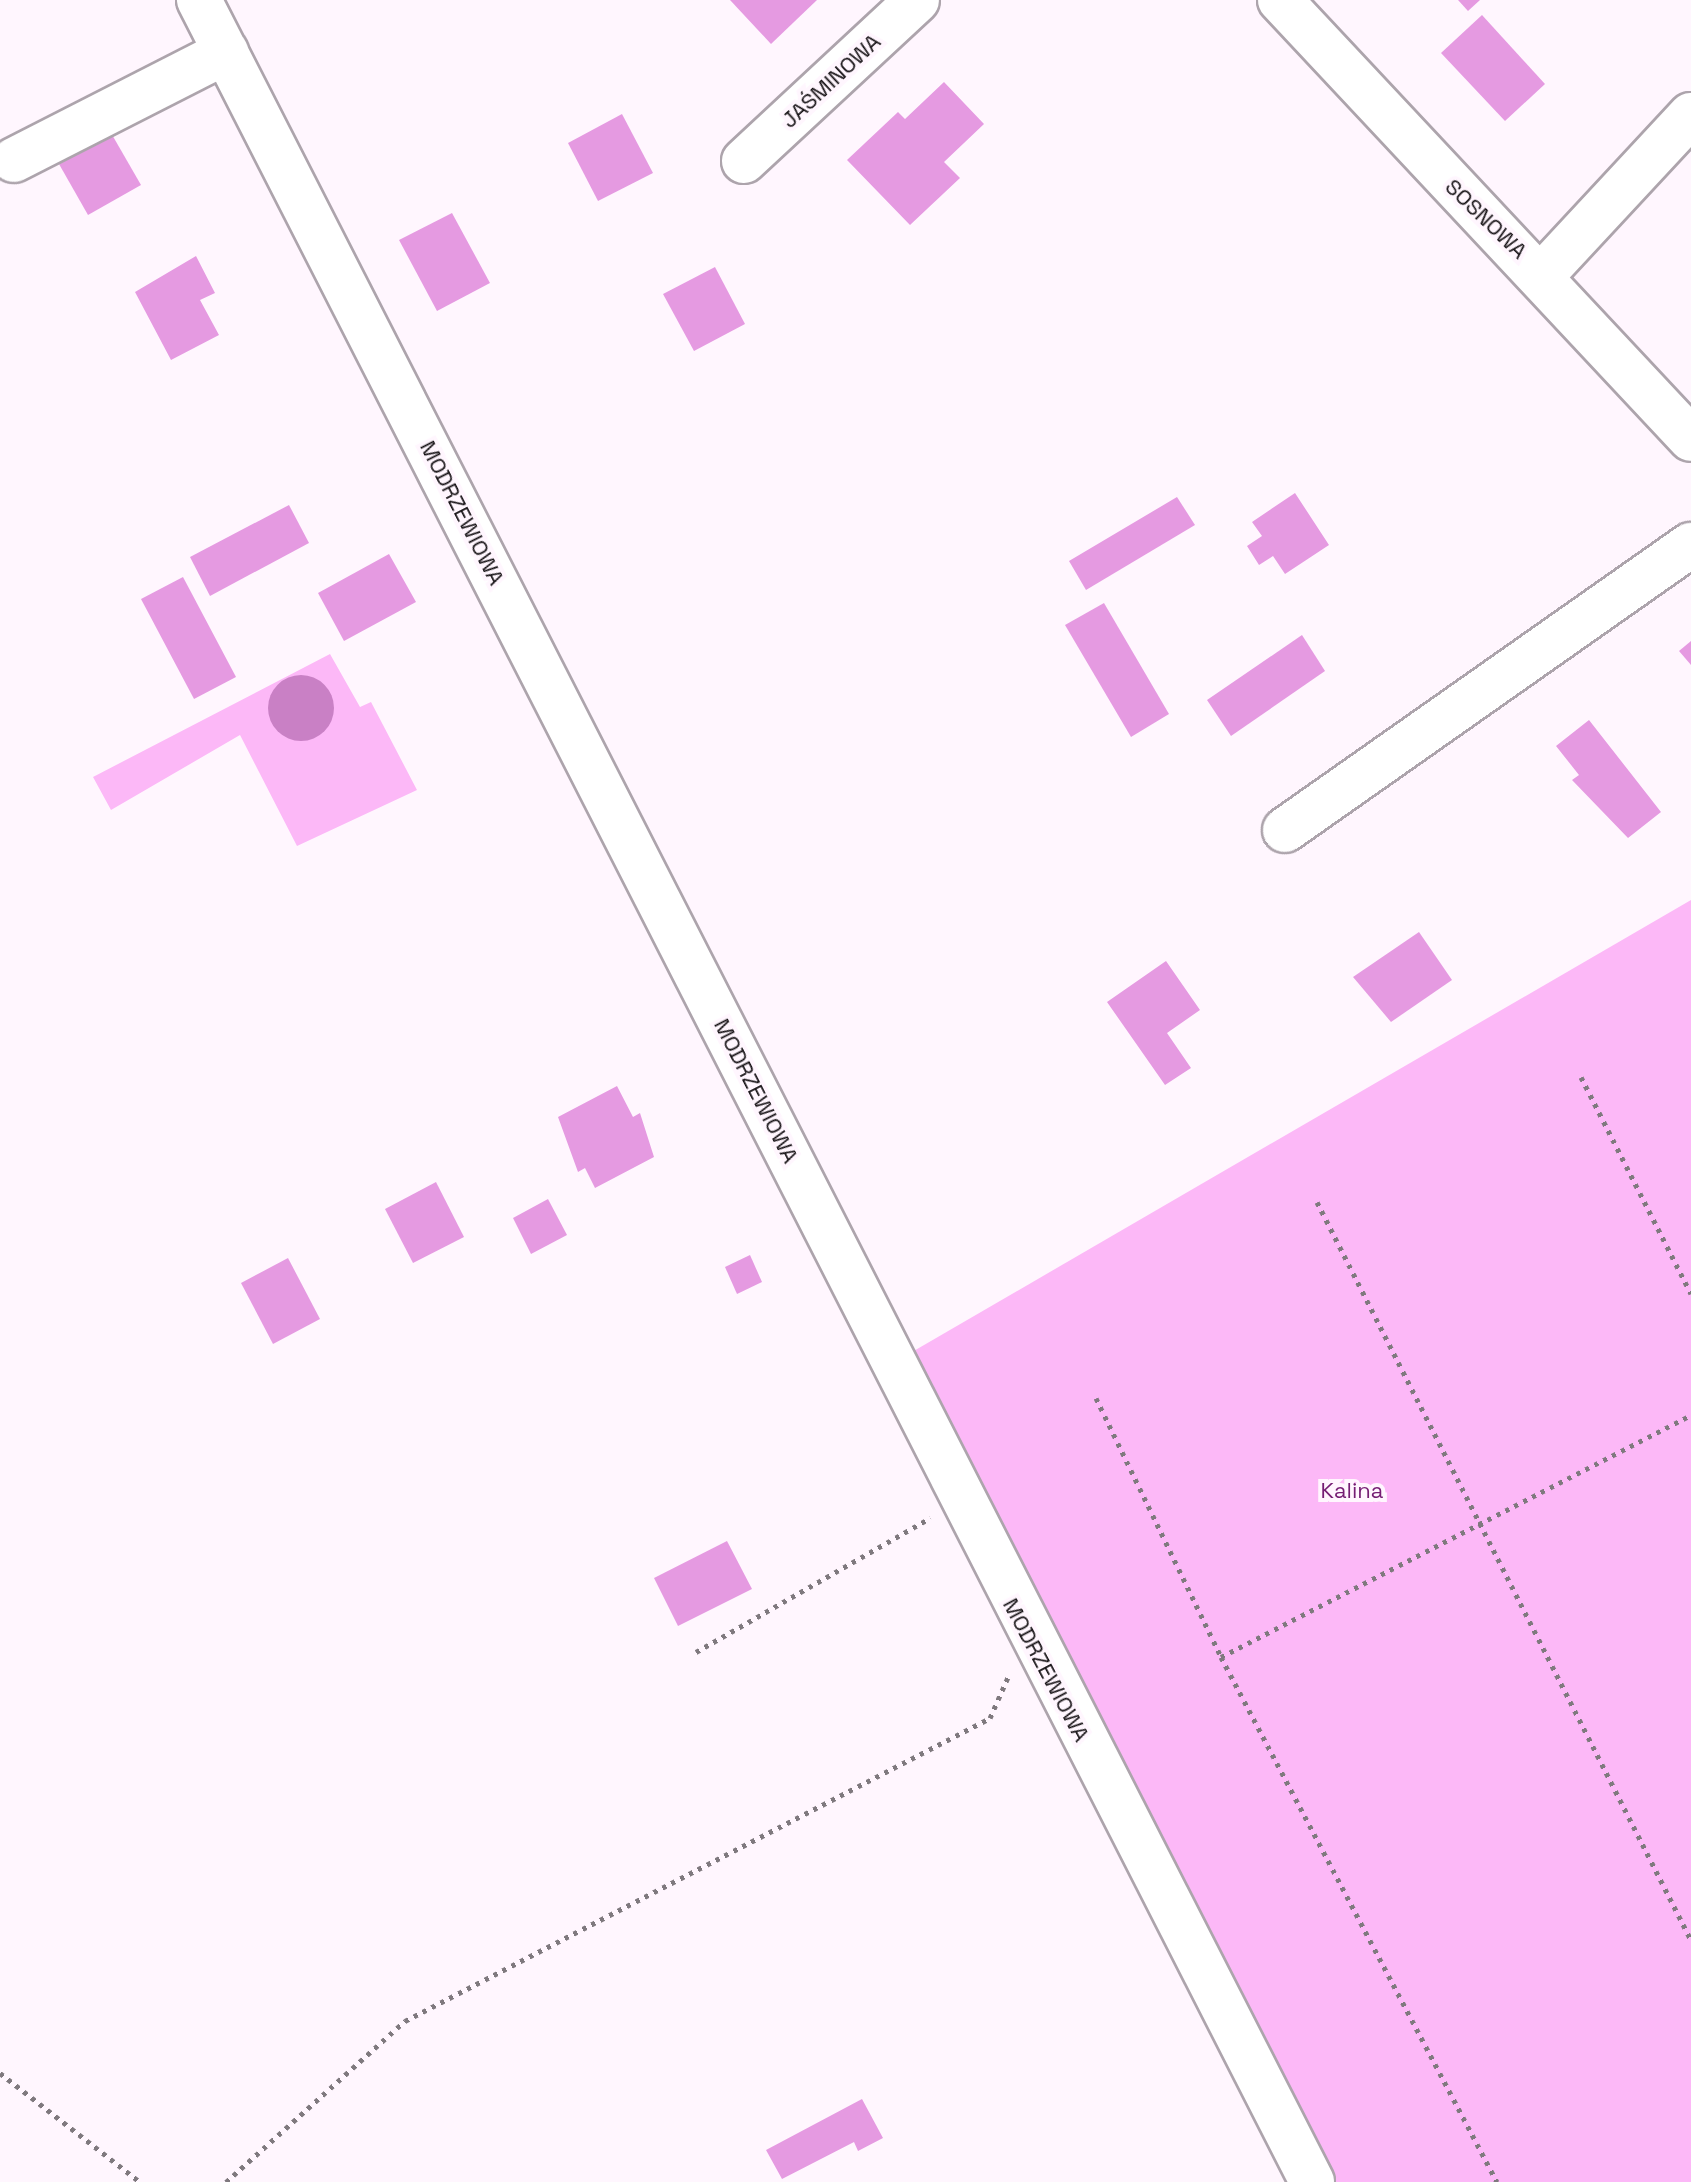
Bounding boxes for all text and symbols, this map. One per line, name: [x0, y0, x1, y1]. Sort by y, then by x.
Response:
street label: JAŚMINOWA: [776, 28, 886, 134]
street label: SOSNOWA: [1440, 174, 1532, 264]
street label: MODRZEWIOWA: [414, 436, 510, 590]
street label: MODRZEWIOWA: [708, 1014, 804, 1168]
park label: Kalina: [1321, 1478, 1383, 1504]
street label: MODRZEWIOWA: [997, 1594, 1095, 1746]

